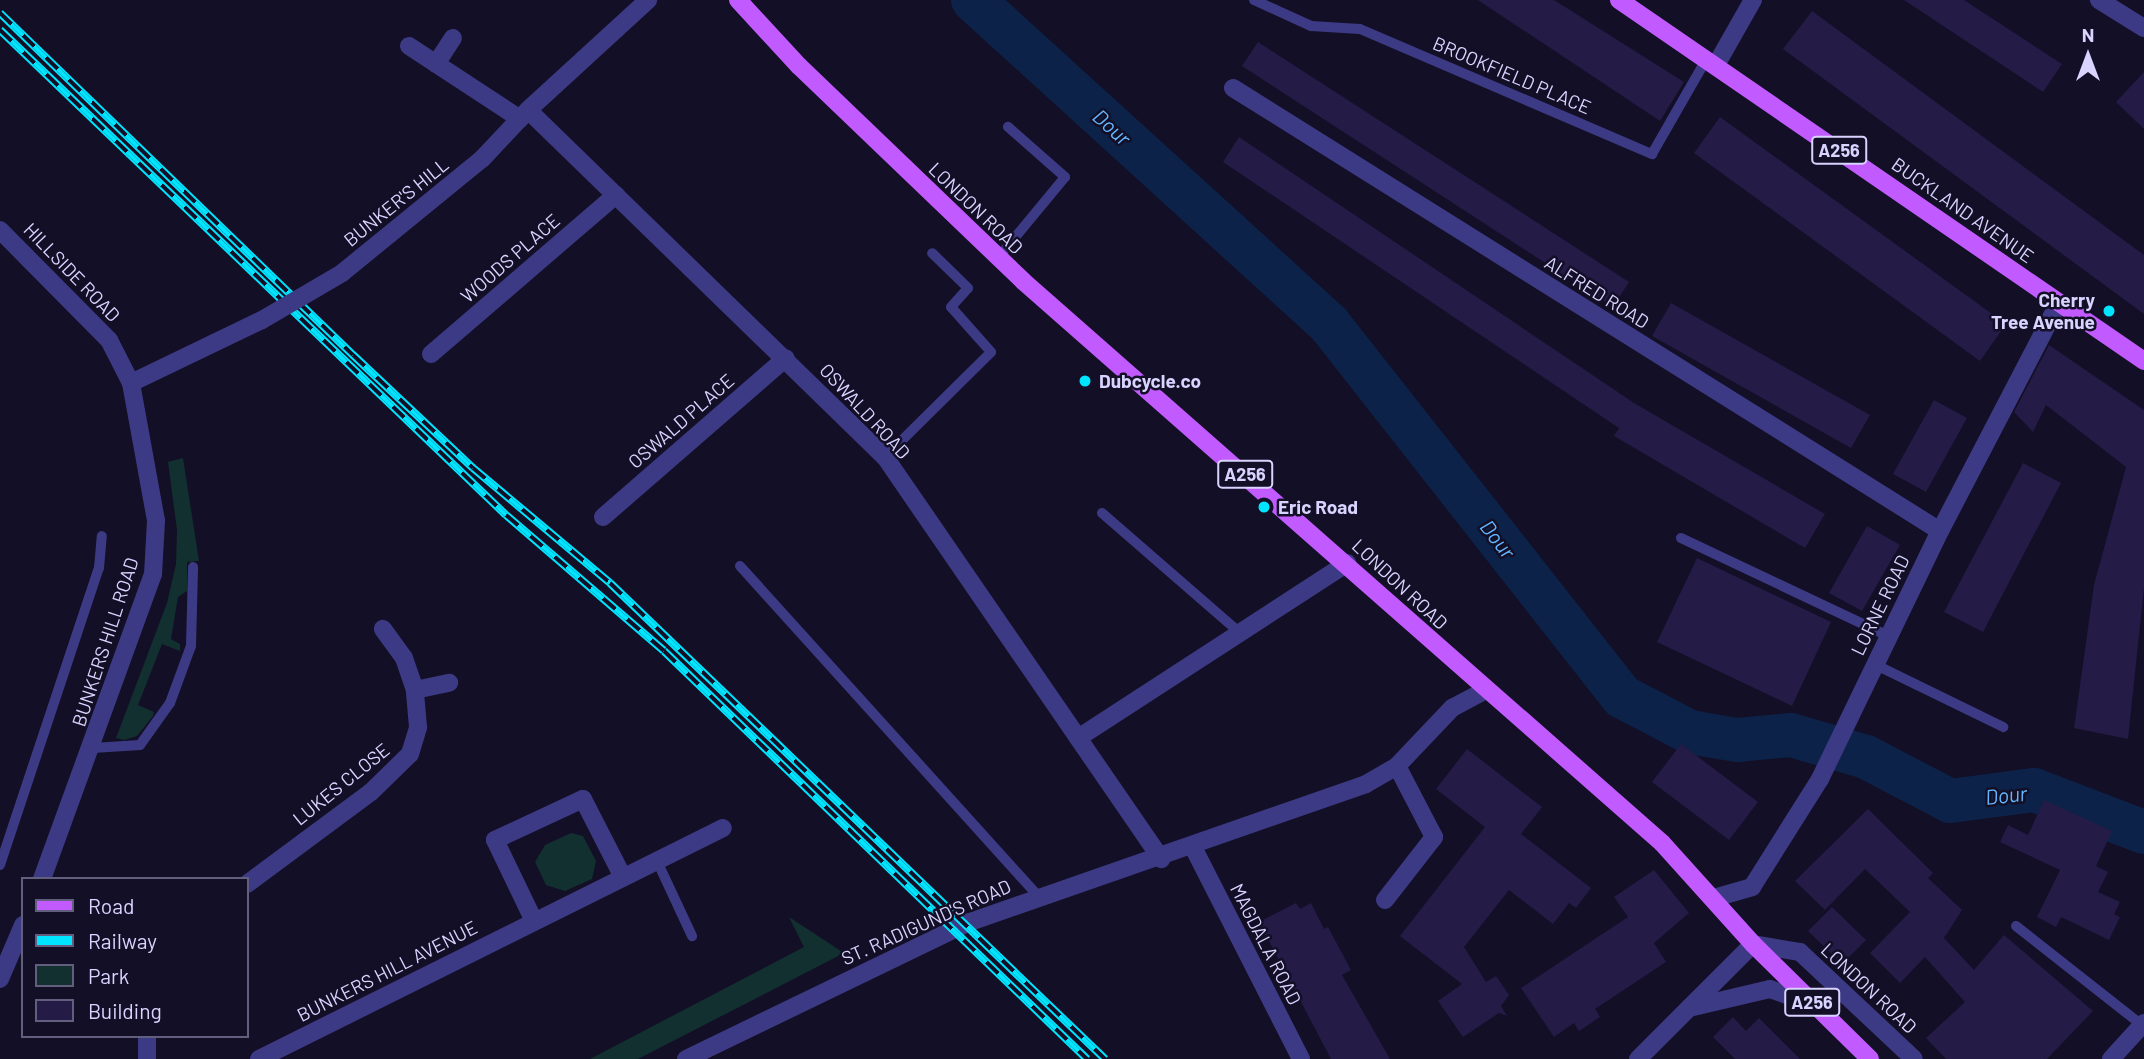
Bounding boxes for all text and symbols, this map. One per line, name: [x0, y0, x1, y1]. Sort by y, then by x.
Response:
north arrow: [2053, 21, 2123, 91]
text: N: [2082, 23, 2094, 46]
street label: BROOKFIELD PLACE: [1430, 31, 1594, 119]
water label: Dour: [1088, 104, 1136, 150]
road number: A256: [1811, 135, 1867, 164]
street label: BUCKLAND AVENUE: [1888, 152, 2038, 268]
street label: BUNKER'S HILL: [339, 153, 453, 251]
street label: LONDON ROAD: [924, 157, 1028, 259]
street label: WOODS PLACE: [456, 209, 564, 307]
street label: HILLSIDE ROAD: [19, 218, 125, 326]
street label: ALFRED ROAD: [1541, 251, 1653, 333]
place label: Cherry Tree Avenue: [1991, 289, 2095, 333]
marker: Cherry Tree Avenue: [2101, 303, 2117, 319]
street label: OSWALD ROAD: [815, 359, 915, 463]
street label: OSWALD PLACE: [623, 369, 739, 473]
place label: Dubcycle.co: [1099, 370, 1201, 392]
marker: Dubcycle.co: [1077, 373, 1093, 389]
road number: A256: [1217, 460, 1273, 488]
place label: Eric Road: [1278, 496, 1358, 518]
marker: Eric Road: [1256, 499, 1272, 515]
water label: Dour: [1475, 515, 1521, 563]
street label: LONDON ROAD: [1348, 534, 1452, 634]
street label: LORNE ROAD: [1846, 551, 1914, 659]
street label: BUNKERS HILL ROAD: [67, 555, 143, 729]
street label: LUKES CLOSE: [288, 738, 394, 830]
water label: Dour: [1984, 780, 2028, 810]
street label: ST. RADIGUND'S ROAD: [838, 874, 1014, 970]
legend: [21, 877, 248, 1038]
street label: MAGDALA ROAD: [1226, 880, 1306, 1008]
text: Road: [88, 893, 134, 918]
street label: BUNKERS HILL AVENUE: [293, 916, 481, 1026]
text: Railway: [88, 928, 157, 953]
street label: LONDON ROAD: [1817, 938, 1921, 1038]
text: Park: [88, 963, 129, 988]
road number: A256: [1784, 987, 1840, 1016]
text: Building: [88, 998, 162, 1023]

